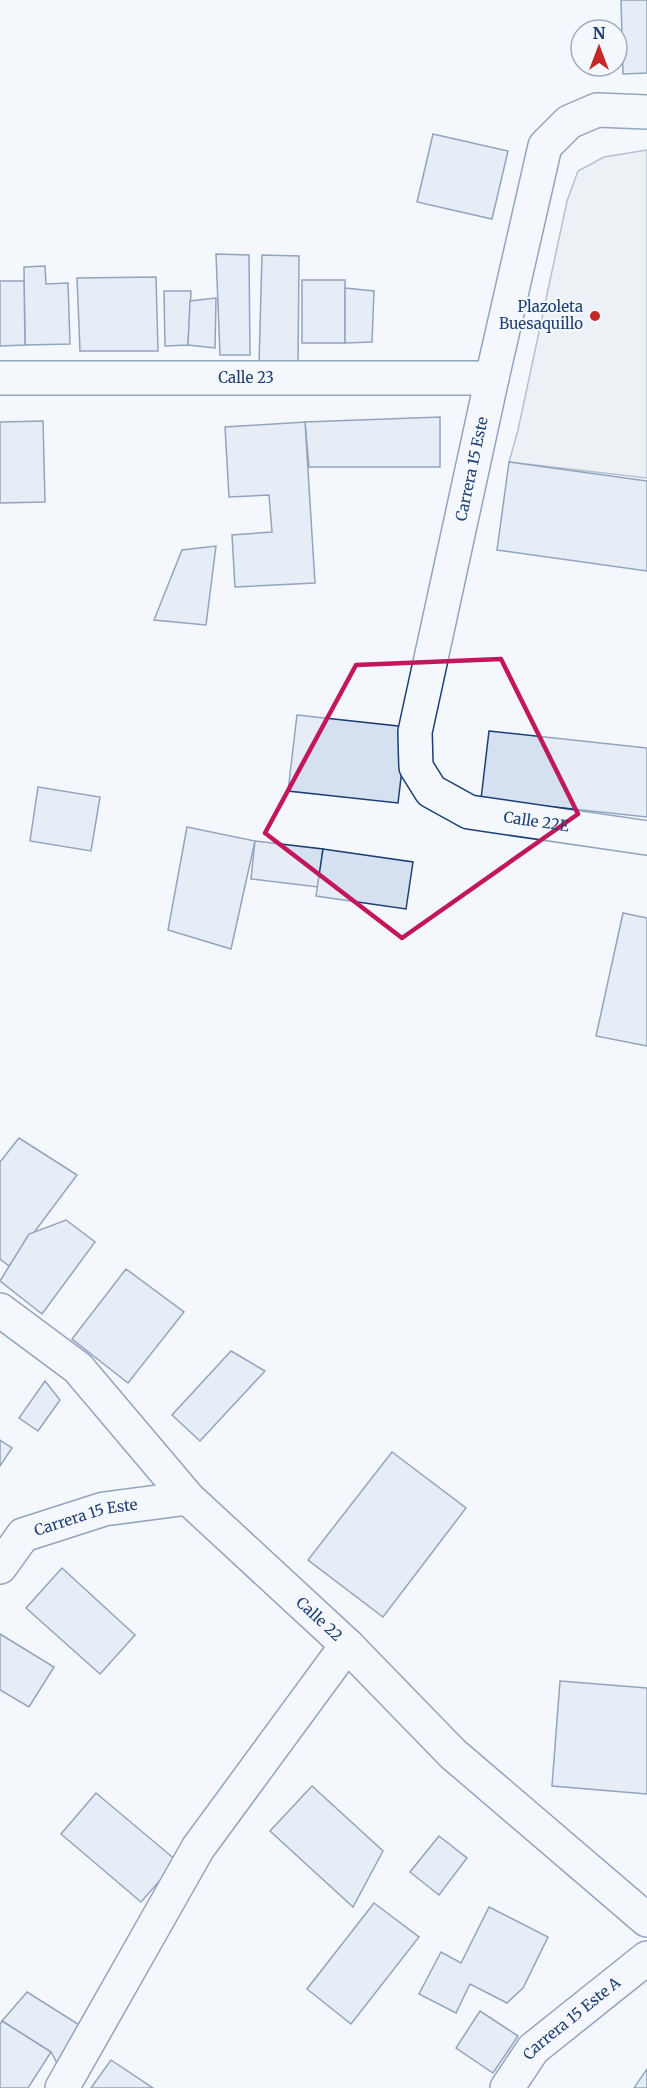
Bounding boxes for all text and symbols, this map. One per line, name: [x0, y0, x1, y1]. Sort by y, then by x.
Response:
north arrow: [569, 18, 629, 78]
text: N: [593, 23, 606, 43]
place label: Plazoleta Buesaquillo: [499, 297, 583, 333]
marker: Plazoleta Buesaquillo: [588, 309, 602, 323]
street label: Calle 23: [218, 368, 274, 387]
street label: Carrera 15 Este: [451, 415, 492, 523]
street label: Calle 22E: [502, 807, 571, 836]
street label: Carrera 15 Este: [32, 1495, 139, 1540]
street label: Calle 22: [292, 1593, 347, 1645]
street label: Carrera 15 Este A: [519, 1973, 624, 2063]

